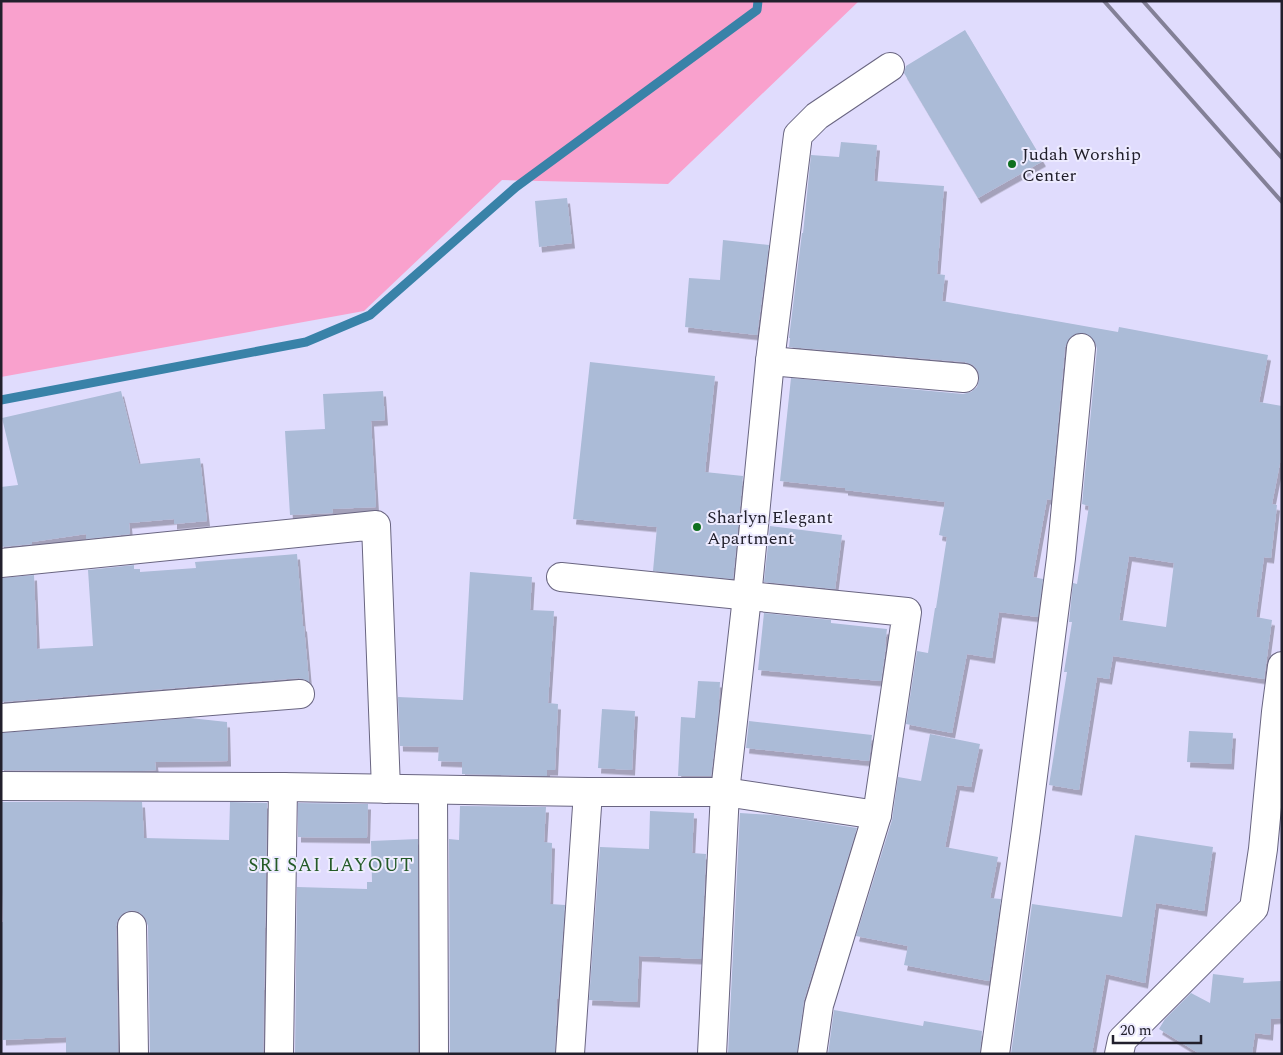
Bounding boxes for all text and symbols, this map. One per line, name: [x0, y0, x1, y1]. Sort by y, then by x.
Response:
place label: Judah Worship Center: [1022, 141, 1141, 189]
marker: Judah Worship Center: [1006, 158, 1018, 170]
place label: Sharlyn Elegant Apartment: [707, 504, 833, 552]
marker: Sharlyn Elegant Apartment: [691, 521, 703, 533]
district label: SRI SAI LAYOUT: [248, 851, 414, 880]
scale bar: [1113, 1012, 1200, 1044]
text: 20 m: [1120, 1019, 1152, 1042]

